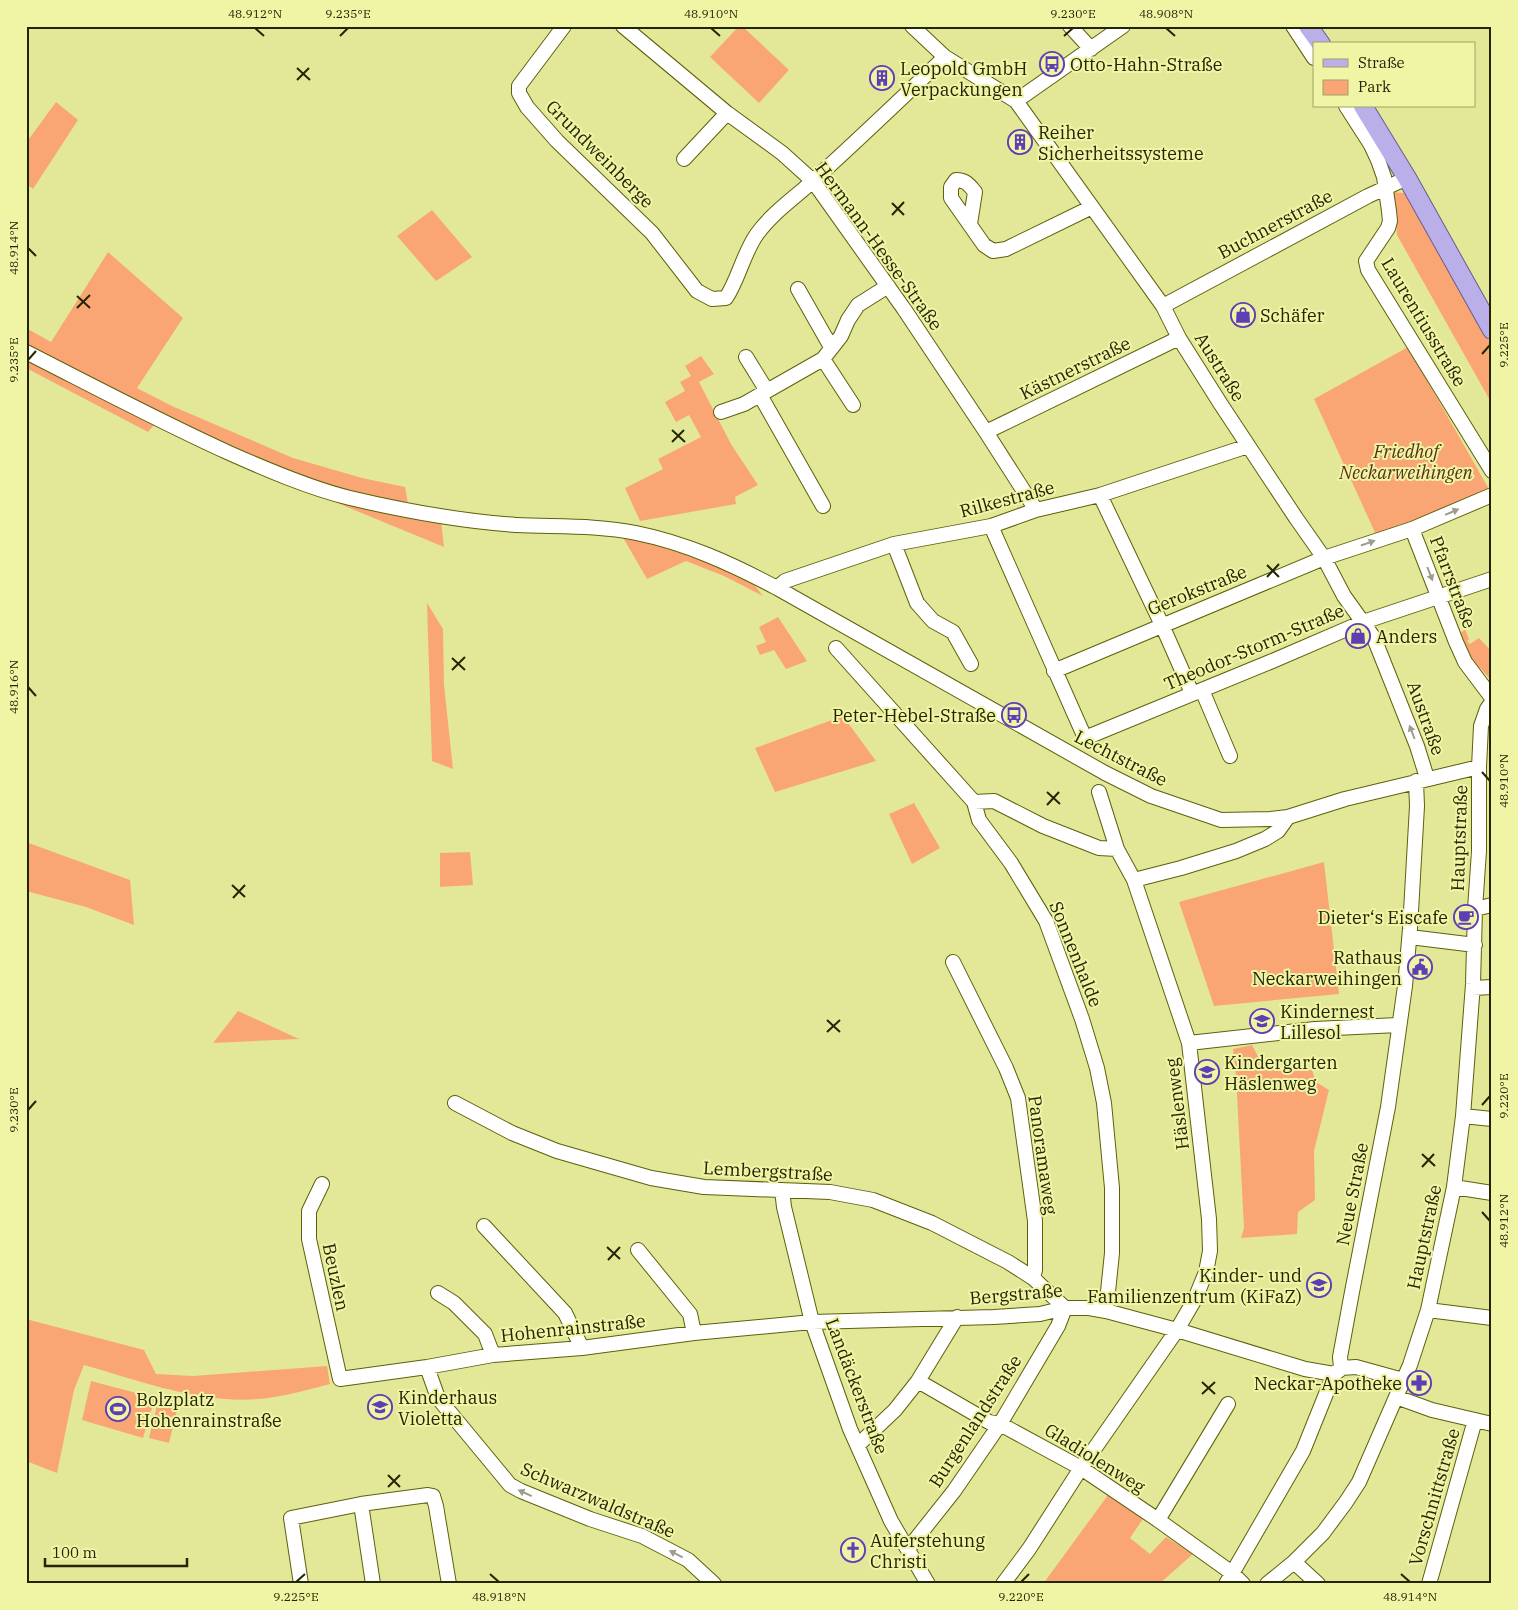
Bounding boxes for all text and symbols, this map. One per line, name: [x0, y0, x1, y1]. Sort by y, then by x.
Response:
text: 48.912°N: [228, 6, 282, 21]
text: 9.235°E: [325, 6, 371, 21]
text: 48.910°N: [684, 6, 738, 21]
text: 9.230°E: [1050, 6, 1096, 21]
text: 48.908°N: [1139, 6, 1193, 21]
legend: [1313, 42, 1476, 108]
bus stop icon: Otto-Hahn-Straße: [1039, 51, 1065, 77]
place label: Otto-Hahn-Straße: [1070, 53, 1222, 76]
text: Straße: [1358, 53, 1405, 72]
place label: Leopold GmbH Verpackungen: [900, 57, 1027, 101]
building icon: Leopold GmbH Verpackungen: [869, 65, 895, 91]
text: Park: [1358, 77, 1391, 96]
street label: Grundweinberge: [541, 95, 659, 213]
place label: Reiher Sicherheitssysteme: [1038, 121, 1204, 165]
building icon: Reiher Sicherheitssysteme: [1007, 129, 1033, 155]
street label: Hermann-Hesse-Straße: [810, 157, 948, 335]
street label: Buchnerstraße: [1214, 184, 1336, 264]
text: 48.914°N: [6, 221, 21, 275]
street label: Laurentiusstraße: [1376, 253, 1472, 391]
shop icon: Schäfer: [1230, 302, 1256, 328]
place label: Schäfer: [1260, 304, 1325, 327]
text: 9.225°E: [1496, 322, 1511, 368]
street label: Austraße: [1190, 328, 1250, 406]
street label: Kästnerstraße: [1016, 331, 1134, 405]
text: 9.235°E: [6, 337, 21, 383]
park label: Friedhof Neckarweihingen: [1338, 440, 1474, 484]
street label: Rilkestraße: [957, 475, 1057, 523]
one-way arrow: [1445, 508, 1460, 516]
street label: Pfarrstraße: [1425, 533, 1481, 631]
one-way arrow: [1361, 539, 1376, 547]
street label: Gerokstraße: [1144, 560, 1250, 620]
one-way arrow: [1426, 567, 1434, 581]
street label: Theodor-Storm-Straße: [1160, 599, 1348, 695]
shop icon: Anders: [1345, 623, 1371, 649]
place label: Anders: [1376, 625, 1437, 648]
text: 48.916°N: [6, 660, 21, 714]
street label: Austraße: [1402, 678, 1450, 758]
bus stop icon: Peter-Hebel-Straße: [1001, 702, 1027, 728]
place label: Peter-Hebel-Straße: [832, 704, 996, 727]
one-way arrow: [1408, 724, 1416, 739]
street label: Lechtstraße: [1071, 725, 1171, 791]
text: 48.910°N: [1496, 754, 1511, 808]
street label: Hauptstraße: [1446, 784, 1472, 892]
street label: Sonnenhalde: [1044, 898, 1108, 1010]
cafe icon: Dieter‘s Eiscafe: [1453, 904, 1479, 930]
place label: Dieter‘s Eiscafe: [1318, 906, 1448, 929]
place label: Rathaus Neckarweihingen: [1252, 946, 1402, 990]
public building icon: Rathaus Neckarweihingen: [1407, 954, 1433, 980]
place label: Kindernest Lillesol: [1280, 1000, 1375, 1044]
school or university icon: Kindernest Lillesol: [1249, 1008, 1275, 1034]
place label: Kindergarten Häslenweg: [1224, 1051, 1338, 1095]
street label: Häslenweg: [1160, 1057, 1194, 1151]
school or university icon: Kindergarten Häslenweg: [1194, 1059, 1220, 1085]
text: 9.220°E: [1496, 1073, 1511, 1119]
text: 9.230°E: [6, 1087, 21, 1133]
street label: Panoramaweg: [1023, 1094, 1063, 1216]
street label: Neue Straße: [1331, 1141, 1373, 1247]
street label: Lembergstraße: [703, 1156, 833, 1186]
street label: Hauptstraße: [1402, 1183, 1446, 1291]
text: 48.912°N: [1496, 1194, 1511, 1248]
street label: Beuzlen: [318, 1241, 354, 1313]
place label: Kinder- und Familienzentrum (KiFaZ): [1087, 1264, 1302, 1308]
school or university icon: Kinder- und Familienzentrum (KiFaZ): [1306, 1272, 1332, 1298]
street label: Bergstraße: [968, 1278, 1064, 1310]
street label: Hohenrainstraße: [499, 1309, 647, 1347]
street label: Landäckerstraße: [820, 1315, 894, 1457]
street label: Burgenlandstraße: [924, 1350, 1026, 1492]
pharmacy icon: Neckar-Apotheke: [1406, 1370, 1432, 1396]
place label: Neckar-Apotheke: [1254, 1372, 1402, 1395]
place label: Kinderhaus Violetta: [398, 1386, 497, 1430]
place label: Bolzplatz Hohenrainstraße: [136, 1388, 282, 1432]
school or university icon: Kinderhaus Violetta: [367, 1394, 393, 1420]
sports icon: Bolzplatz Hohenrainstraße: [105, 1396, 131, 1422]
street label: Gladiolenweg: [1040, 1418, 1150, 1498]
street label: Vorschnittstraße: [1403, 1426, 1465, 1568]
street label: Schwarzwaldstraße: [517, 1457, 679, 1543]
one-way arrow: [518, 1488, 532, 1496]
place label: Auferstehung Christi: [870, 1529, 985, 1573]
scale bar: [45, 1535, 188, 1567]
church icon: Auferstehung Christi: [840, 1537, 866, 1563]
text: 100 m: [52, 1543, 97, 1562]
one-way arrow: [669, 1550, 683, 1558]
text: 9.225°E: [273, 1589, 319, 1604]
text: 48.918°N: [472, 1589, 526, 1604]
text: 9.220°E: [998, 1589, 1044, 1604]
text: 48.914°N: [1383, 1589, 1437, 1604]

